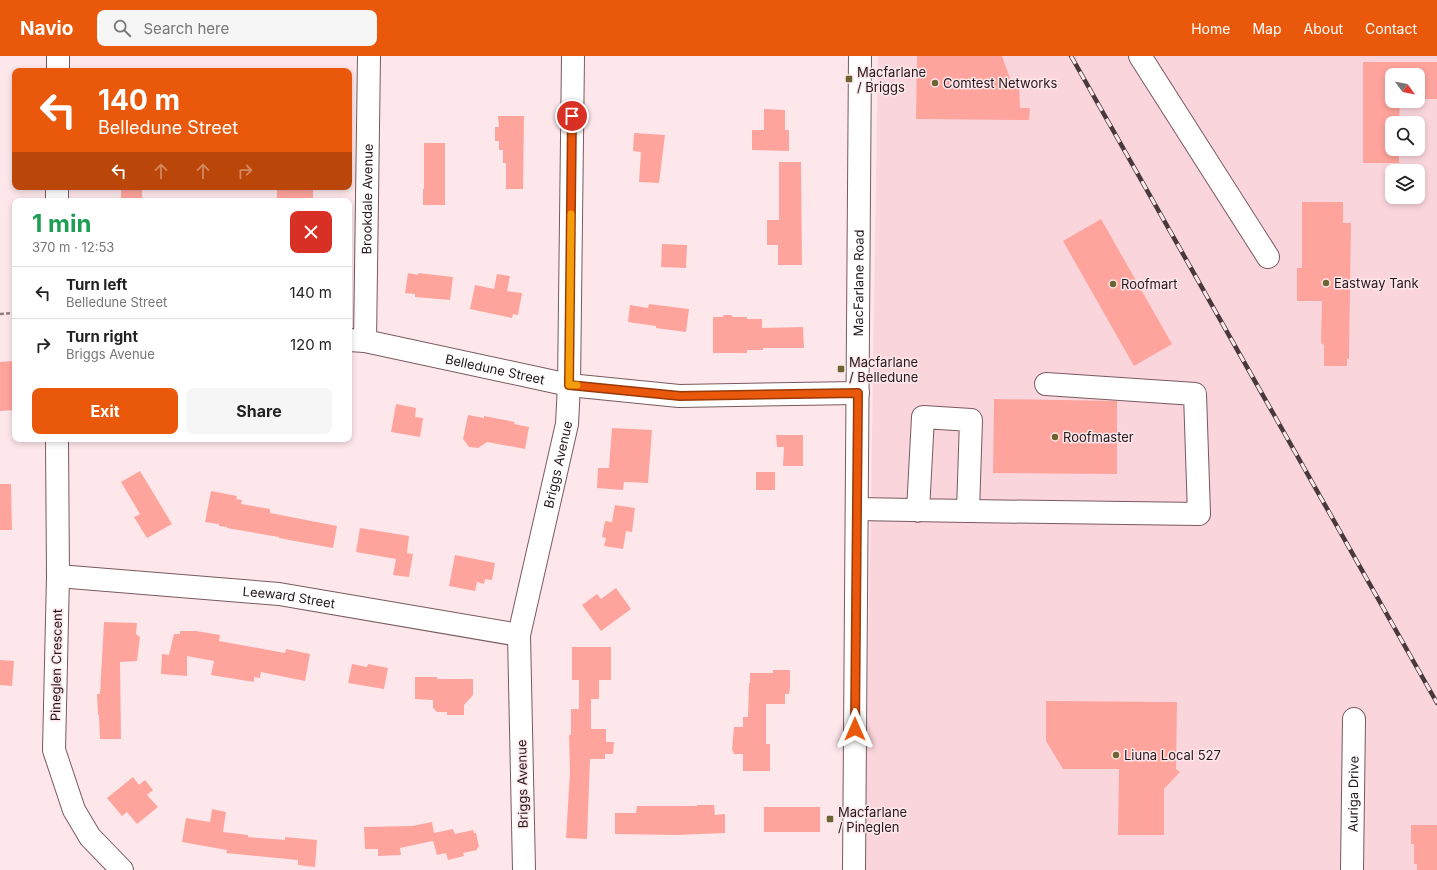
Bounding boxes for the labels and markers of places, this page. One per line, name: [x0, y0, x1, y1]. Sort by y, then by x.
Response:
place label: Macfarlane / Briggs: [857, 64, 926, 95]
marker: Macfarlane / Briggs: [844, 74, 854, 84]
place label: Comtest Networks: [943, 75, 1057, 91]
marker: Comtest Networks: [930, 78, 940, 88]
pin: [555, 99, 589, 133]
place label: Eastway Tank: [1334, 275, 1419, 291]
place label: Roofmart: [1121, 276, 1178, 292]
marker: Eastway Tank: [1321, 278, 1331, 288]
marker: Roofmart: [1108, 279, 1118, 289]
place label: Macfarlane / Belledune: [849, 354, 918, 385]
marker: Macfarlane / Belledune: [836, 364, 846, 374]
place label: Roofmaster: [1063, 429, 1134, 445]
marker: Roofmaster: [1050, 432, 1060, 442]
place label: Liuna Local 527: [1124, 747, 1221, 763]
marker: Liuna Local 527: [1111, 750, 1121, 760]
place label: Macfarlane / Pineglen: [838, 804, 907, 835]
marker: Macfarlane / Pineglen: [825, 814, 835, 824]

